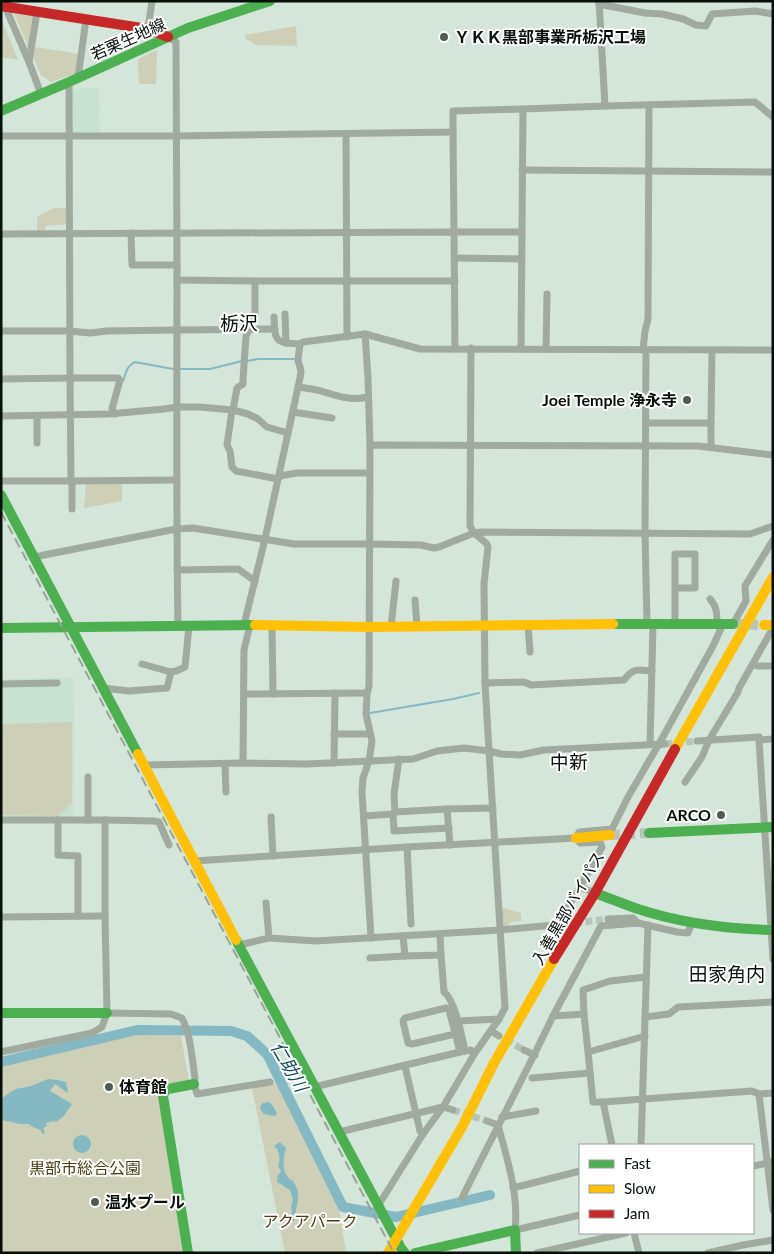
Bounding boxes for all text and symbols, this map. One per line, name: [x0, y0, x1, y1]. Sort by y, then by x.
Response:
street label: 若栗生地線: [87, 14, 168, 63]
place label: ＹＫＫ黒部事業所栃沢工場: [454, 27, 646, 46]
marker: ＹＫＫ黒部事業所栃沢工場: [438, 31, 450, 43]
district label: 栃沢: [220, 311, 258, 334]
place label: Joei Temple 浄永寺: [542, 390, 677, 409]
marker: Joei Temple 浄永寺: [681, 394, 693, 406]
district label: 中新: [550, 750, 588, 773]
place label: ARCO: [665, 805, 711, 824]
marker: ARCO: [715, 809, 727, 821]
street label: 入善黒部バイパス: [527, 848, 608, 968]
district label: 田家角内: [689, 962, 765, 985]
water label: 仁助川: [267, 1038, 314, 1097]
place label: 体育館: [119, 1077, 167, 1096]
marker: 体育館: [103, 1081, 115, 1093]
legend: [579, 1144, 754, 1234]
text: Fast: [624, 1154, 651, 1172]
park label: 黒部市総合公園: [29, 1158, 141, 1177]
text: Slow: [624, 1179, 656, 1197]
place label: 温水プール: [105, 1192, 185, 1211]
marker: 温水プール: [89, 1196, 101, 1208]
text: Jam: [624, 1204, 650, 1222]
park label: アクアパーク: [263, 1211, 357, 1230]

